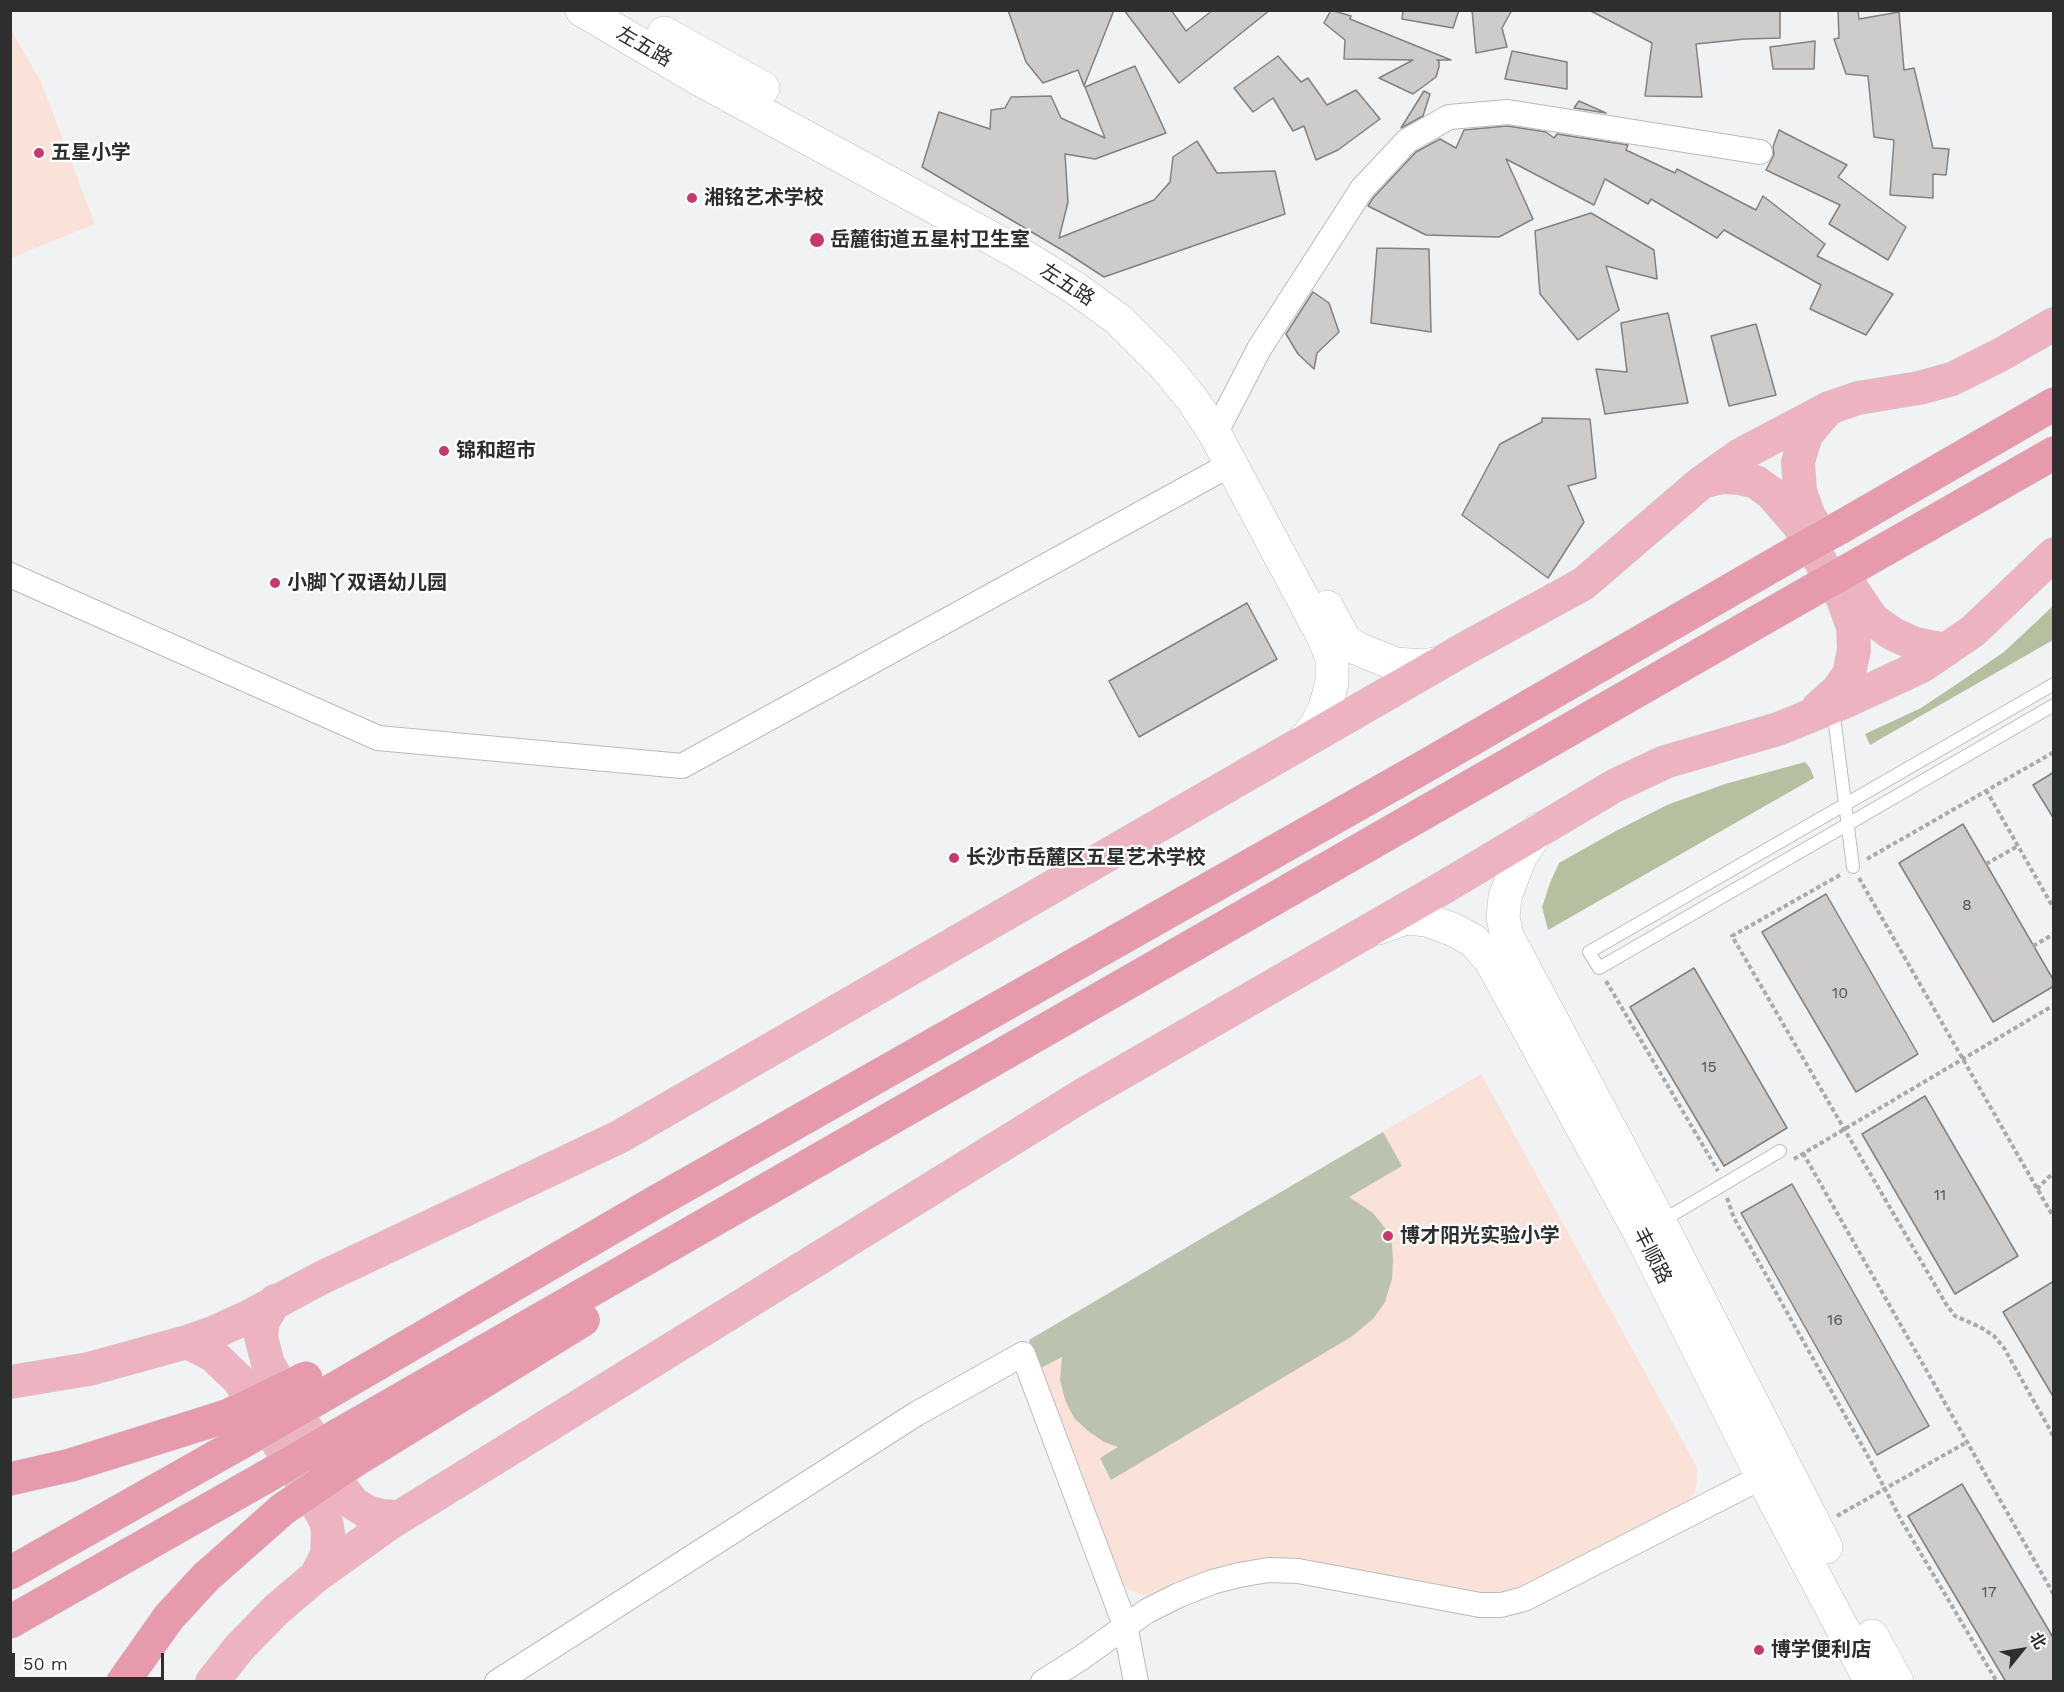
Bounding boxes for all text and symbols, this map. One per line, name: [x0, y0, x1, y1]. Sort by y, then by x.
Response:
street label: 左五路: [612, 22, 676, 72]
place label: 五星小学: [51, 141, 131, 165]
marker: 五星小学: [32, 146, 46, 160]
place label: 湘铭艺术学校: [704, 186, 824, 210]
marker: 湘铭艺术学校: [685, 191, 699, 205]
place label: 岳麓街道五星村卫生室: [830, 228, 1030, 252]
marker: 岳麓街道五星村卫生室: [808, 231, 826, 249]
street label: 左五路: [1035, 259, 1099, 311]
place label: 锦和超市: [456, 439, 536, 463]
marker: 锦和超市: [437, 444, 451, 458]
place label: 小脚丫双语幼儿园: [287, 571, 447, 595]
marker: 小脚丫双语幼儿园: [268, 576, 282, 590]
place label: 长沙市岳麓区五星艺术学校: [966, 846, 1206, 870]
marker: 长沙市岳麓区五星艺术学校: [947, 851, 961, 865]
house number: 8: [1962, 895, 1972, 915]
house number: 10: [1832, 983, 1848, 1003]
house number: 15: [1701, 1057, 1717, 1077]
house number: 11: [1934, 1185, 1946, 1205]
place label: 博才阳光实验小学: [1400, 1224, 1560, 1248]
street label: 丰顺路: [1628, 1224, 1676, 1288]
marker: 博才阳光实验小学: [1381, 1229, 1395, 1243]
house number: 16: [1827, 1310, 1843, 1330]
house number: 17: [1981, 1582, 1997, 1602]
north arrow: [1992, 1620, 2052, 1680]
text: 北: [2026, 1629, 2050, 1652]
place label: 博学便利店: [1771, 1638, 1871, 1662]
scale bar: [15, 1641, 166, 1679]
marker: 博学便利店: [1752, 1643, 1766, 1657]
text: 50 m: [23, 1653, 68, 1674]

